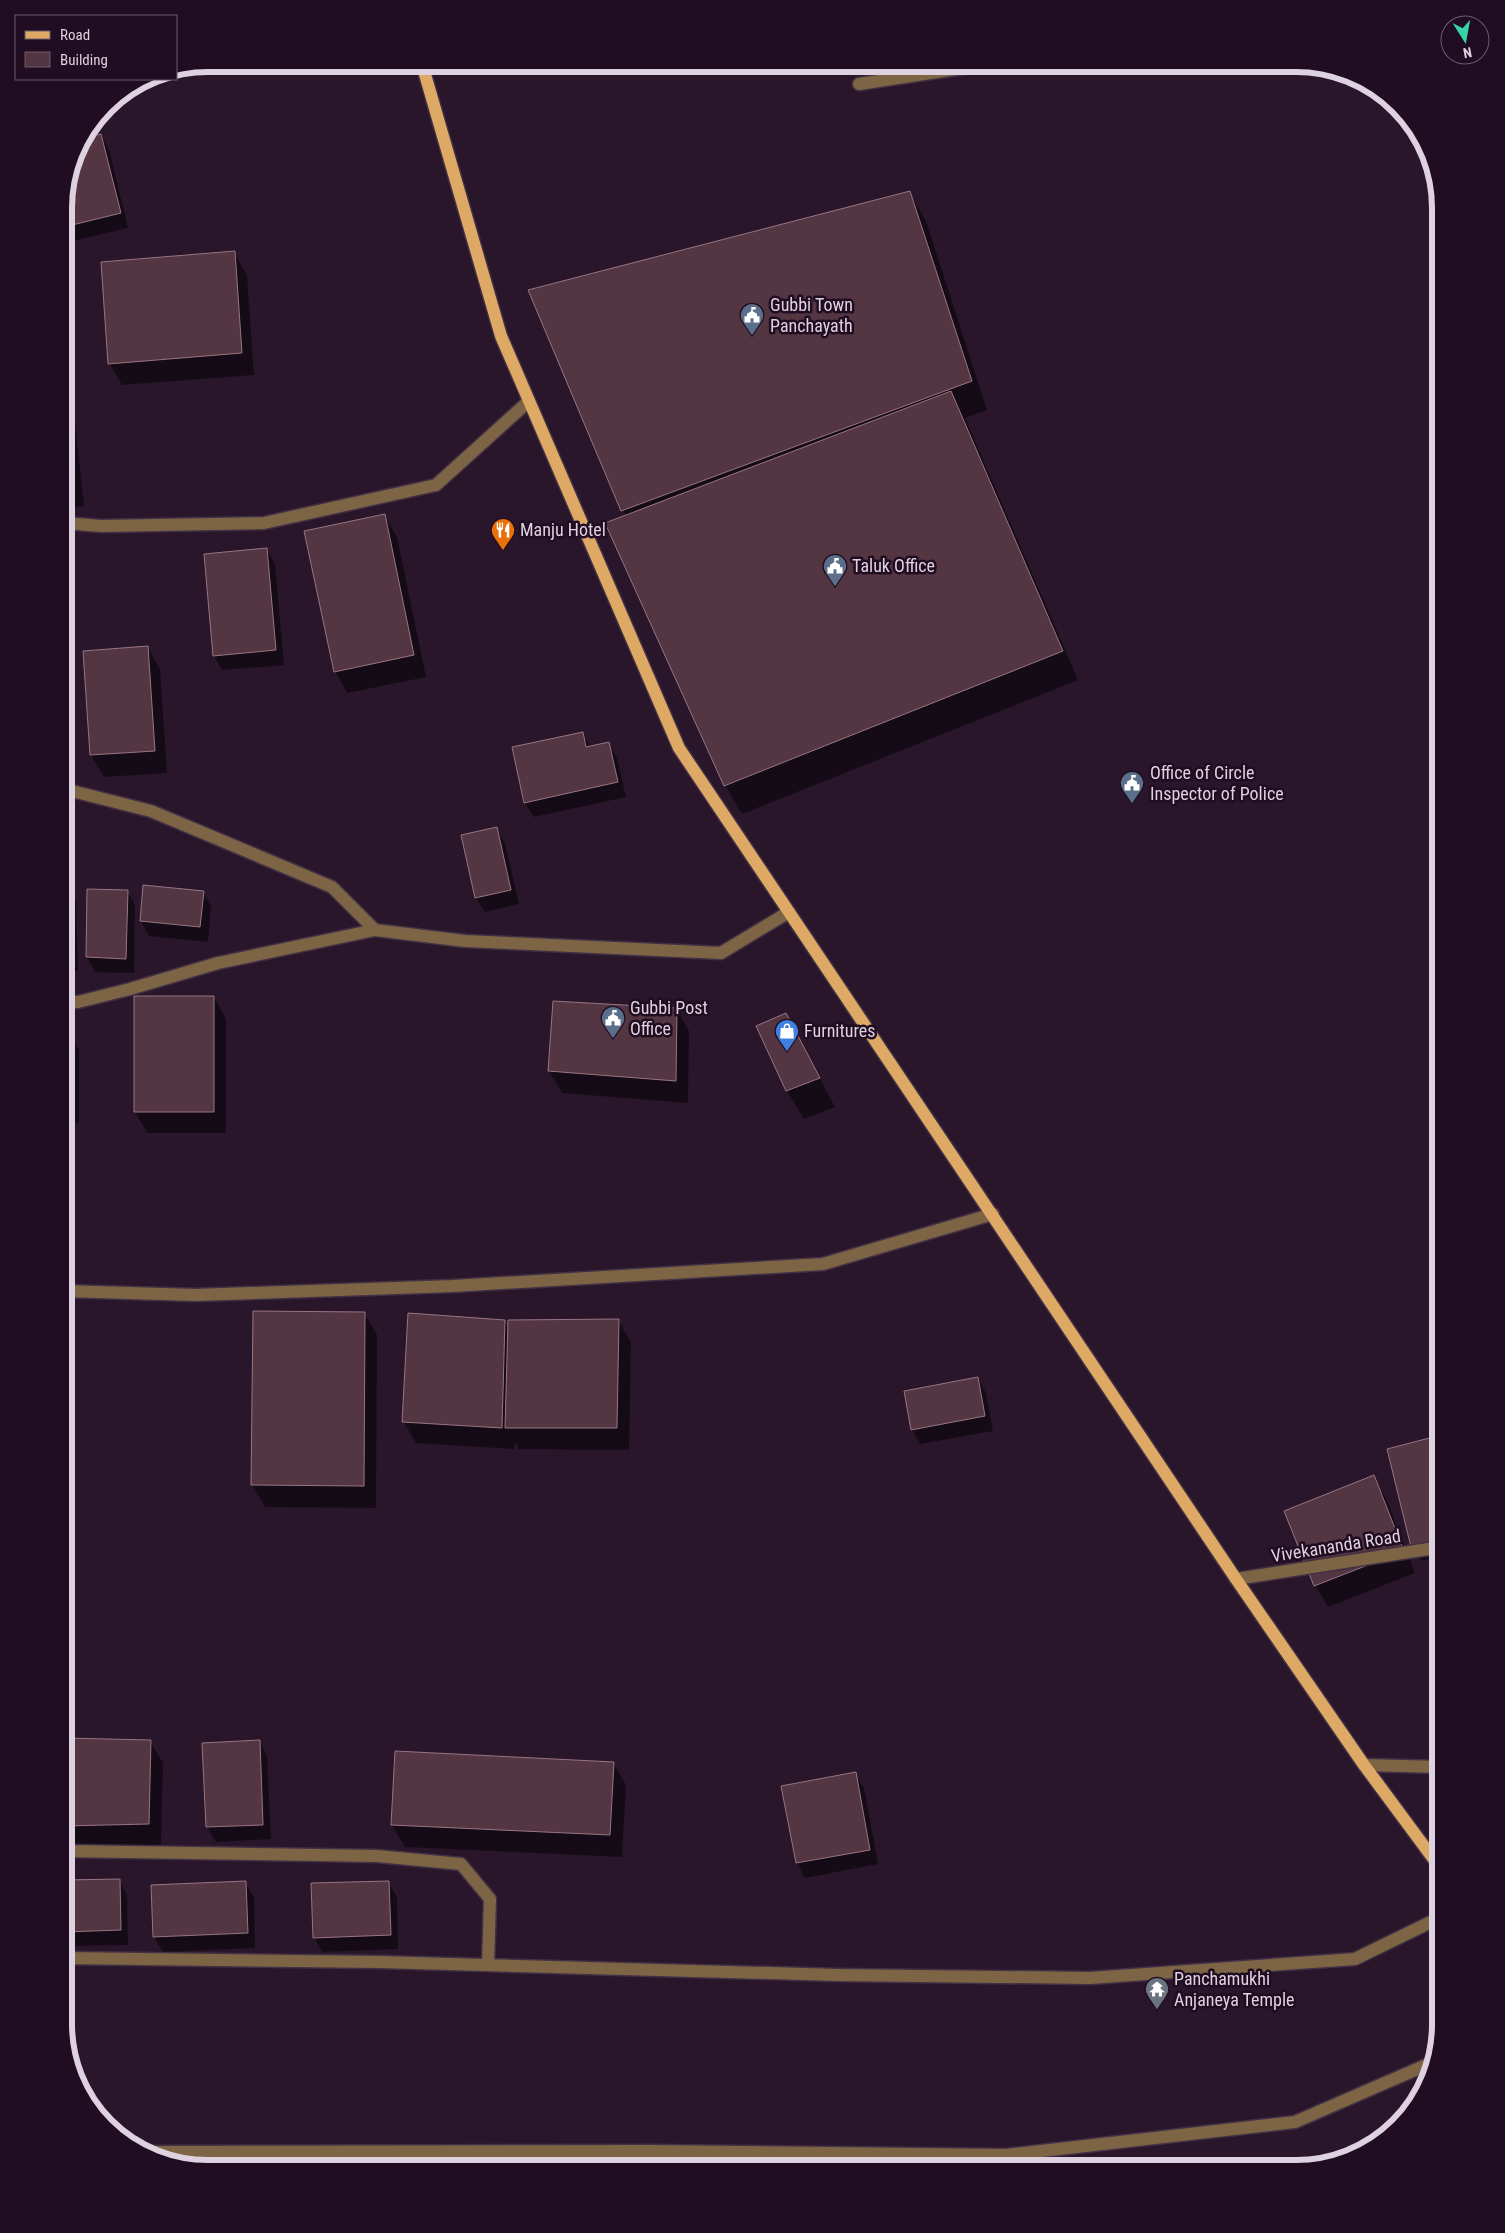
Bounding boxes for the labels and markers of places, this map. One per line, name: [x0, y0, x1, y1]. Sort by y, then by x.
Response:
place label: Gubbi Town Panchayath: [770, 294, 853, 336]
public building icon: Gubbi Town Panchayath: [739, 302, 765, 336]
restaurant icon: Manju Hotel: [490, 517, 516, 551]
place label: Manju Hotel: [520, 519, 606, 540]
public building icon: Taluk Office: [822, 553, 848, 587]
place label: Taluk Office: [852, 555, 935, 576]
place label: Office of Circle Inspector of Police: [1150, 762, 1284, 804]
public building icon: Office of Circle Inspector of Police: [1119, 770, 1145, 804]
place label: Gubbi Post Office: [630, 997, 708, 1039]
public building icon: Gubbi Post Office: [600, 1005, 626, 1039]
shop icon: Furnitures: [774, 1018, 800, 1052]
place label: Furnitures: [804, 1020, 876, 1041]
place label: Panchamukhi Anjaneya Temple: [1174, 1968, 1295, 2010]
temple icon: Panchamukhi Anjaneya Temple: [1144, 1976, 1170, 2010]

